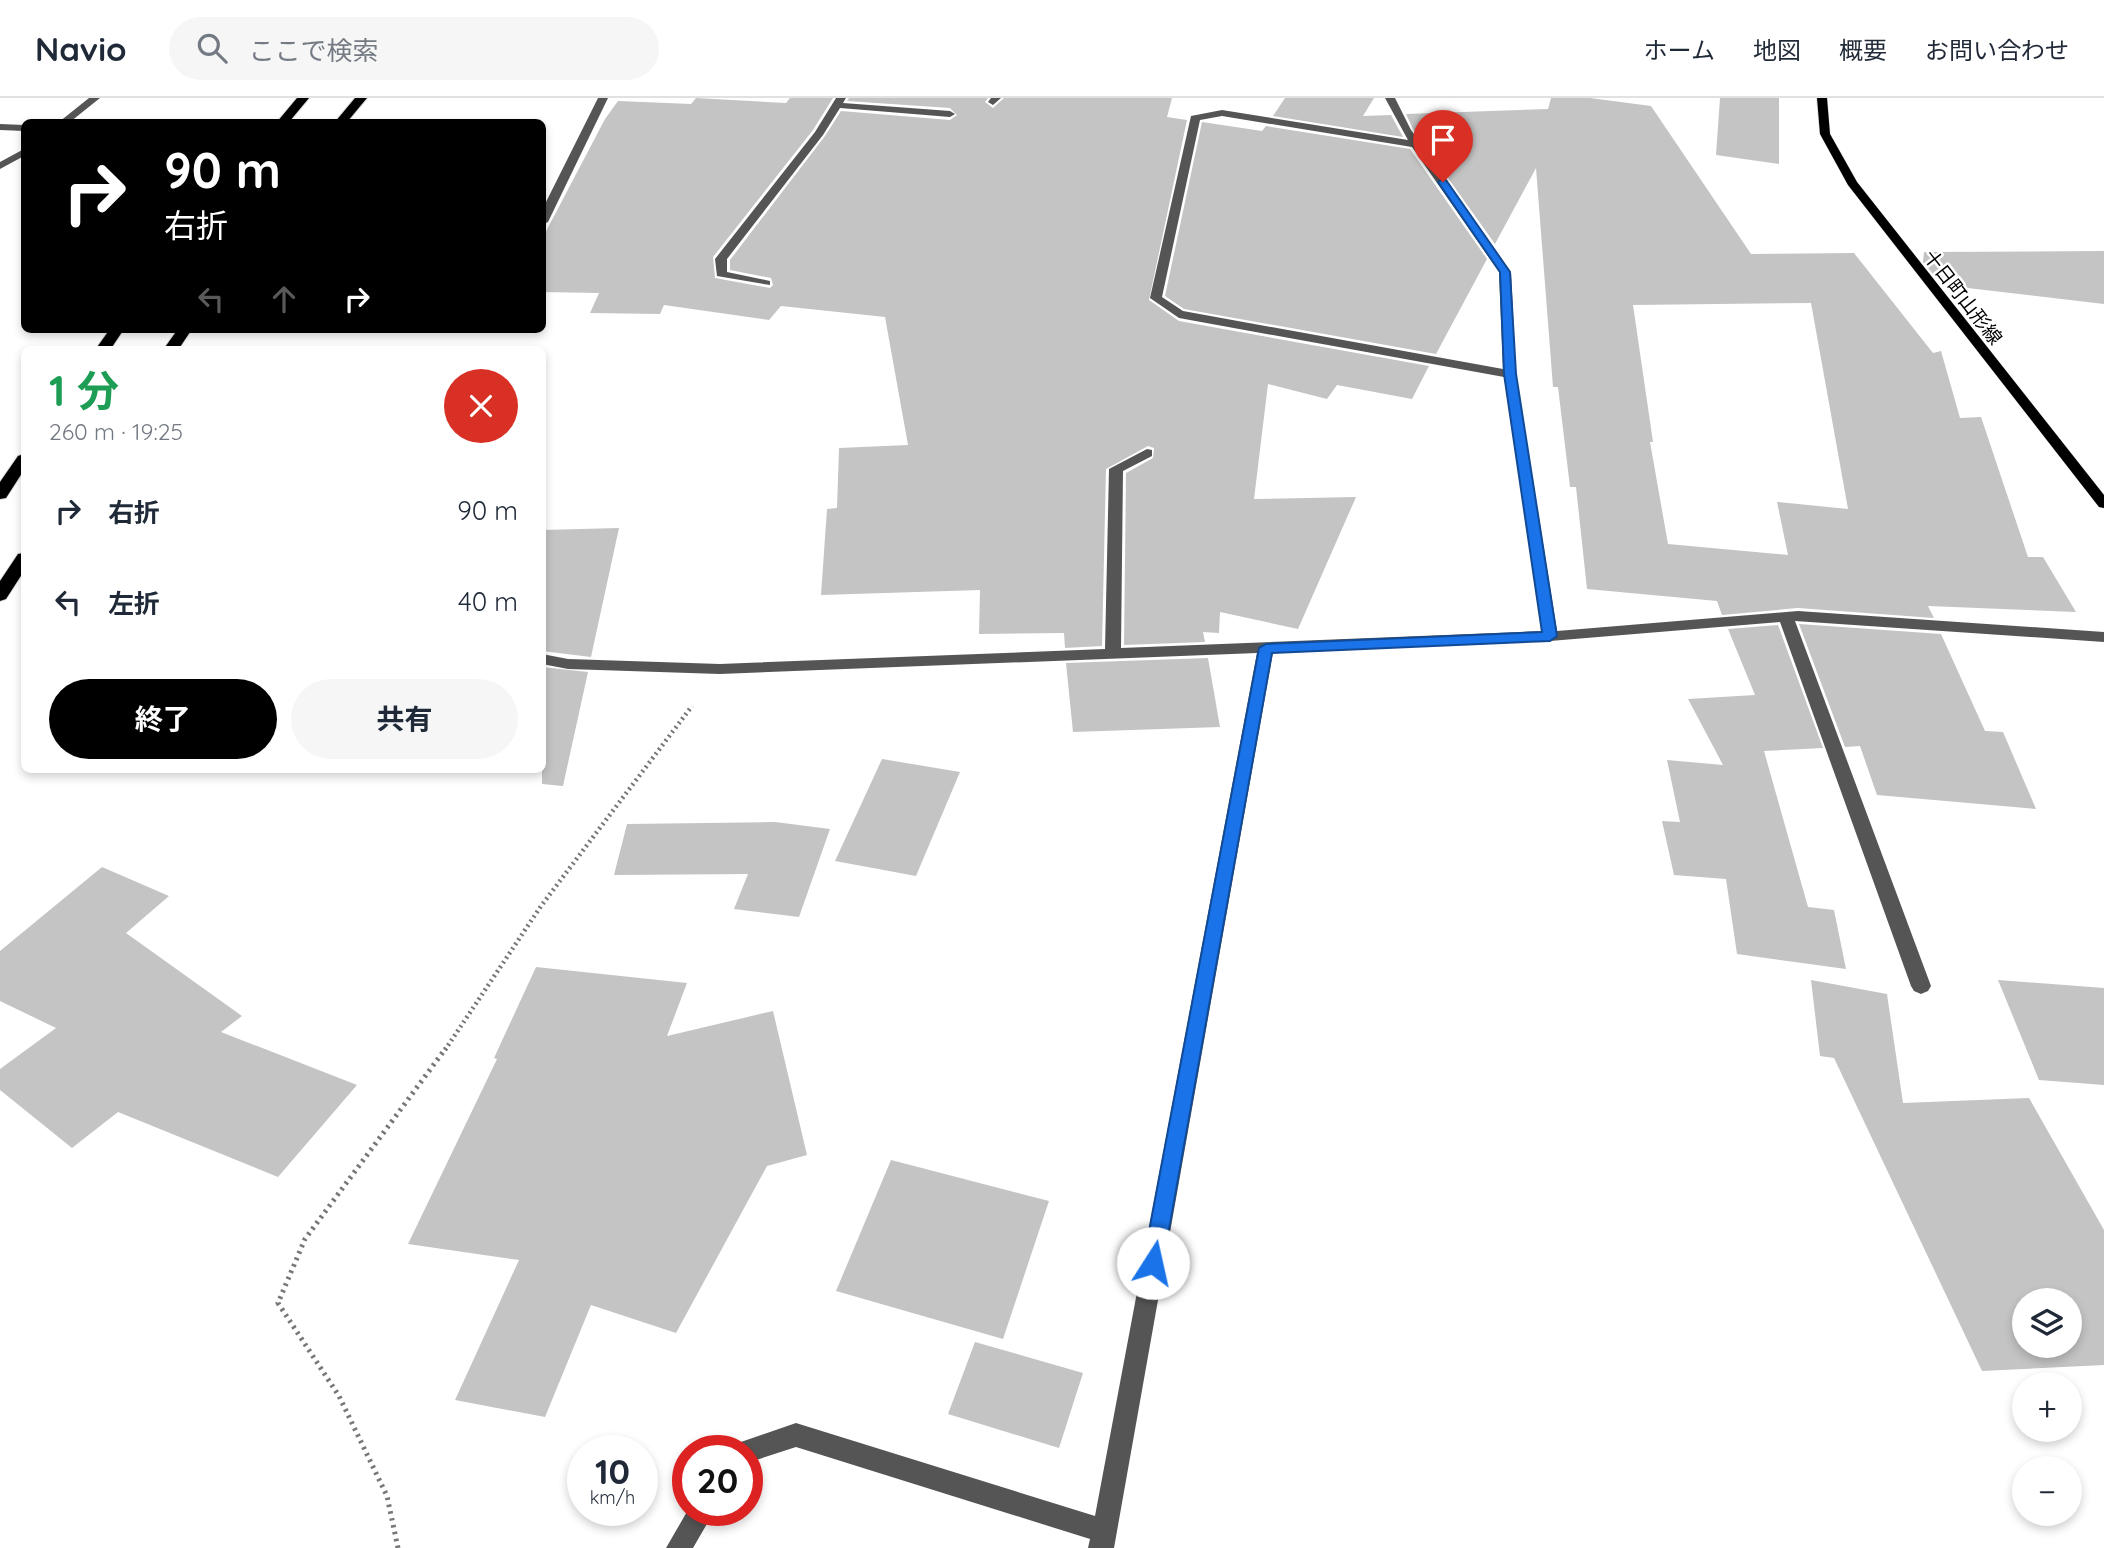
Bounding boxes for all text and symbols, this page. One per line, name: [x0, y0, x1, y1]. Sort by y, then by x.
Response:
search box: [169, 17, 659, 80]
text: Navio: [35, 28, 127, 69]
icon: search: [193, 29, 231, 67]
text: ここで検索: [249, 34, 379, 67]
text: ホーム: [1644, 35, 1715, 65]
text: 地図: [1753, 35, 1801, 65]
text: 概要: [1839, 35, 1887, 65]
text: お問い合わせ: [1925, 35, 2069, 65]
pin: [1413, 110, 1473, 182]
icon: arrive: [1424, 121, 1462, 159]
text: 90 m: [164, 139, 281, 200]
icon: right: [49, 147, 140, 238]
text: 右折: [164, 205, 228, 245]
street label: 十日町山形線: [1918, 245, 2008, 349]
icon: left: [192, 280, 230, 318]
icon: ahead: [265, 280, 303, 318]
icon: right: [338, 280, 376, 318]
text: 1 分: [49, 364, 119, 417]
button: close: [444, 369, 518, 443]
text: 260 m · 19:25: [49, 417, 183, 446]
icon: right: [49, 492, 87, 530]
text: 90 m: [457, 494, 518, 527]
text: 右折: [108, 496, 160, 529]
icon: left: [49, 583, 87, 621]
text: 40 m: [458, 585, 518, 618]
text: 左折: [108, 587, 160, 620]
button: 終了: [49, 679, 277, 759]
button: 共有: [291, 679, 518, 759]
position arrow: [1116, 1226, 1190, 1300]
map controls: [2012, 1288, 2082, 1526]
button: layers: [2012, 1288, 2082, 1358]
button: +: [2012, 1372, 2082, 1442]
speed limit sign: 20: [672, 1435, 763, 1526]
text: 10: [595, 1449, 630, 1493]
button: −: [2012, 1456, 2082, 1526]
text: km/h: [590, 1486, 635, 1509]

